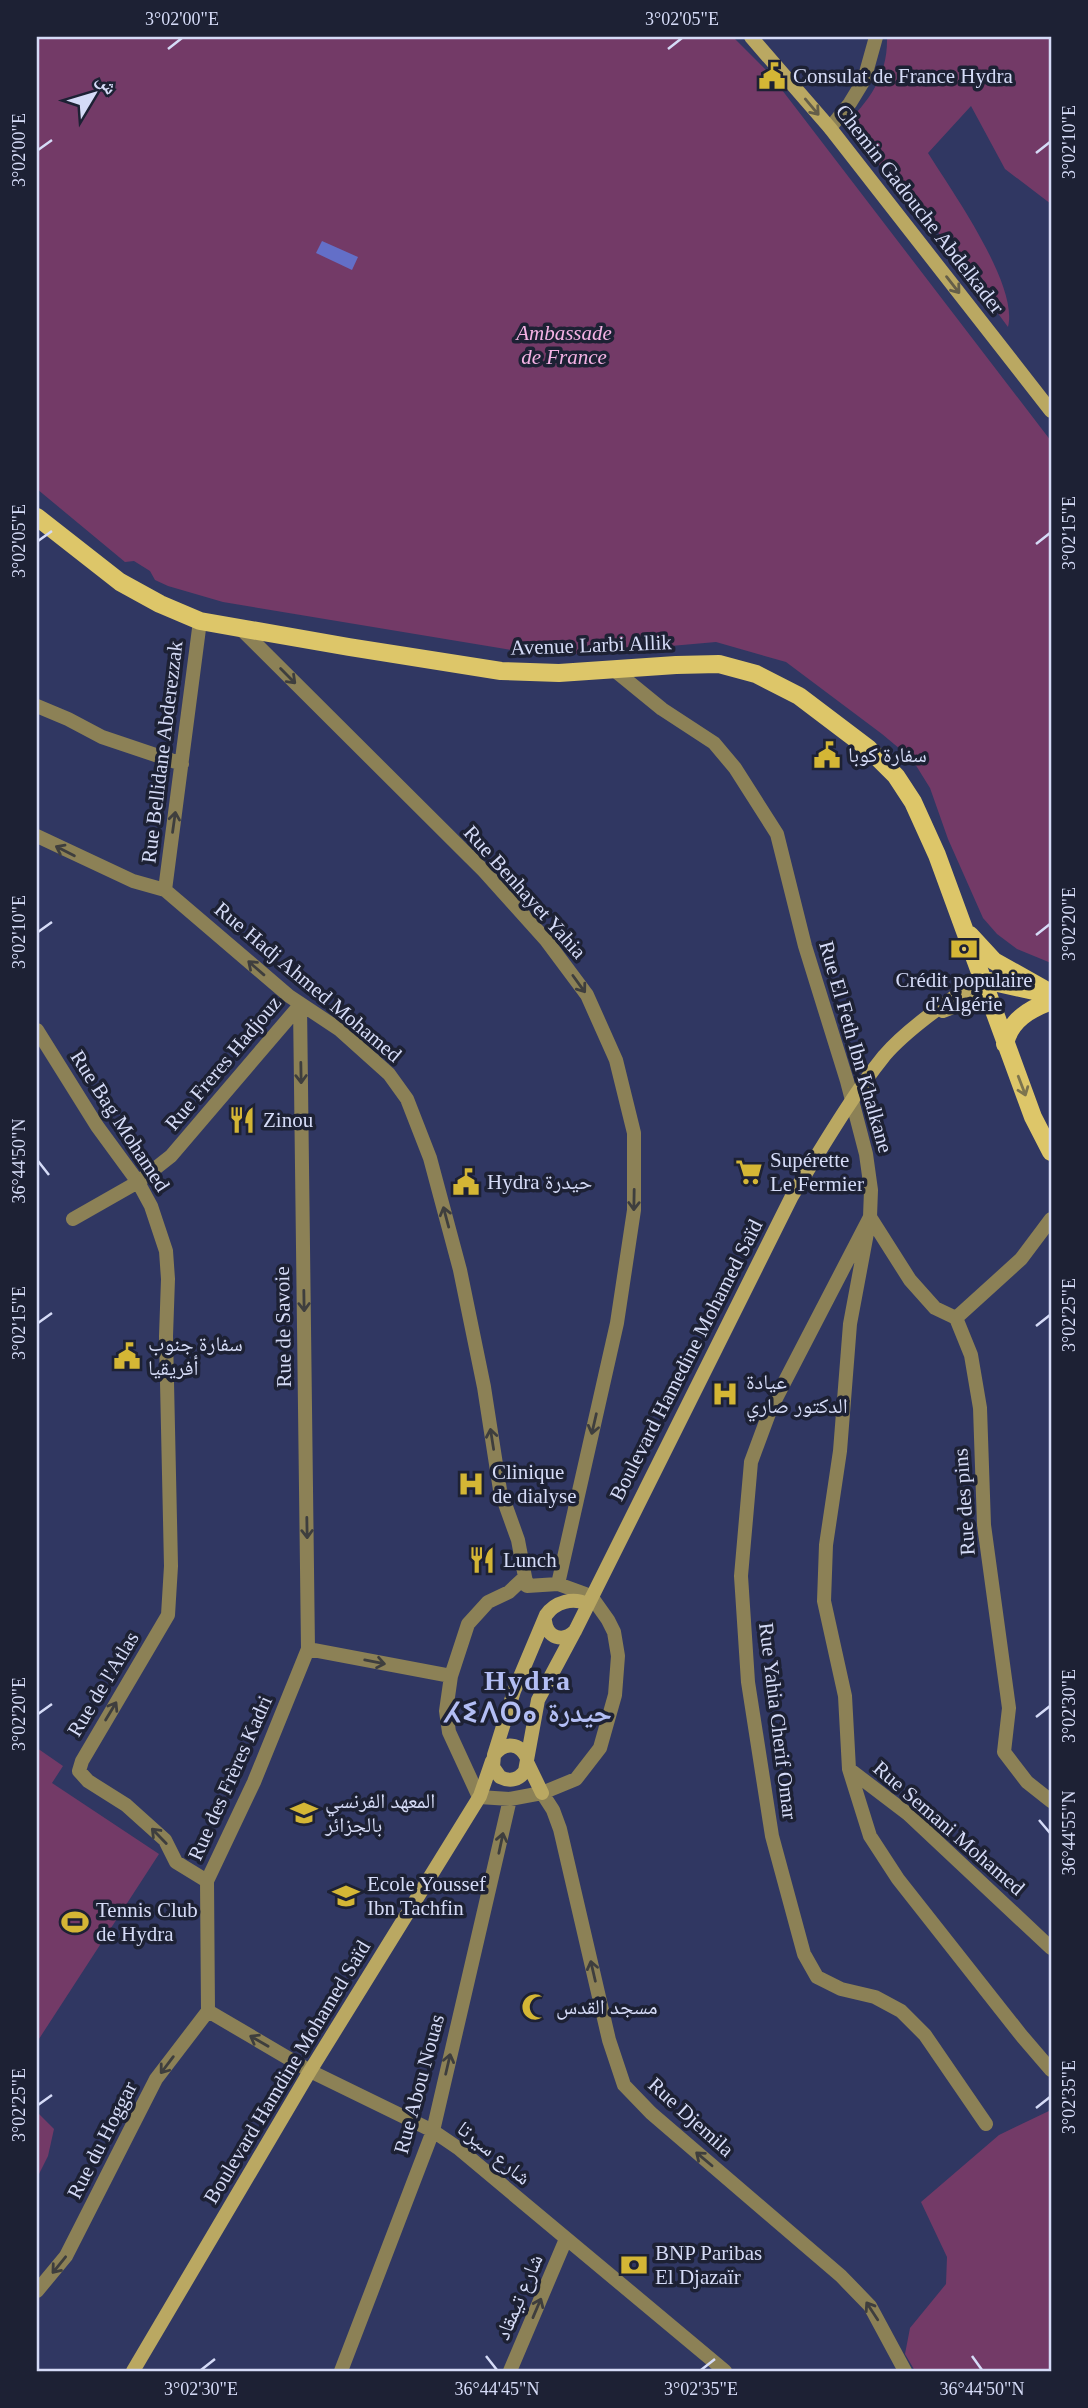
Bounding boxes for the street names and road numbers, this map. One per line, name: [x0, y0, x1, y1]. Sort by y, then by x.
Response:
street label: Chemin Gadouche Abdelkader: [831, 100, 1009, 318]
street label: Avenue Larbi Allik: [510, 630, 673, 660]
street label: Rue Bellidane Abderezzak: [136, 639, 188, 865]
street label: Rue Benhayet Yahia: [459, 820, 592, 964]
street label: Rue Hadj Ahmed Mohamed: [210, 897, 407, 1067]
street label: Rue El Feth Ibn Khalkane: [814, 938, 898, 1156]
street label: Rue Freres Hadjouz: [160, 991, 286, 1135]
street label: Rue Bag Mohamed: [65, 1046, 175, 1196]
street label: Boulevard Hamedine Mohamed Saïd: [604, 1215, 768, 1504]
street label: Rue de Savoie: [270, 1266, 296, 1388]
street label: Rue des pins: [948, 1448, 980, 1556]
street label: Rue Yahia Cherif Omar: [754, 1621, 802, 1821]
street label: Rue de l'Atlas: [62, 1627, 144, 1741]
street label: Rue des Frères Kadri: [183, 1692, 277, 1864]
street label: Rue Semani Mohamed: [868, 1756, 1030, 1901]
street label: Boulevard Hamdine Mohamed Saïd: [199, 1936, 375, 2208]
street label: Rue Abou Nouas: [389, 2012, 449, 2156]
street label: Rue Djemila: [643, 2072, 739, 2162]
street label: Rue du Hoggar: [62, 2077, 142, 2203]
street label: شارع سيرتا: [452, 2116, 536, 2191]
street label: شارع تيمقاد: [490, 2251, 549, 2344]

